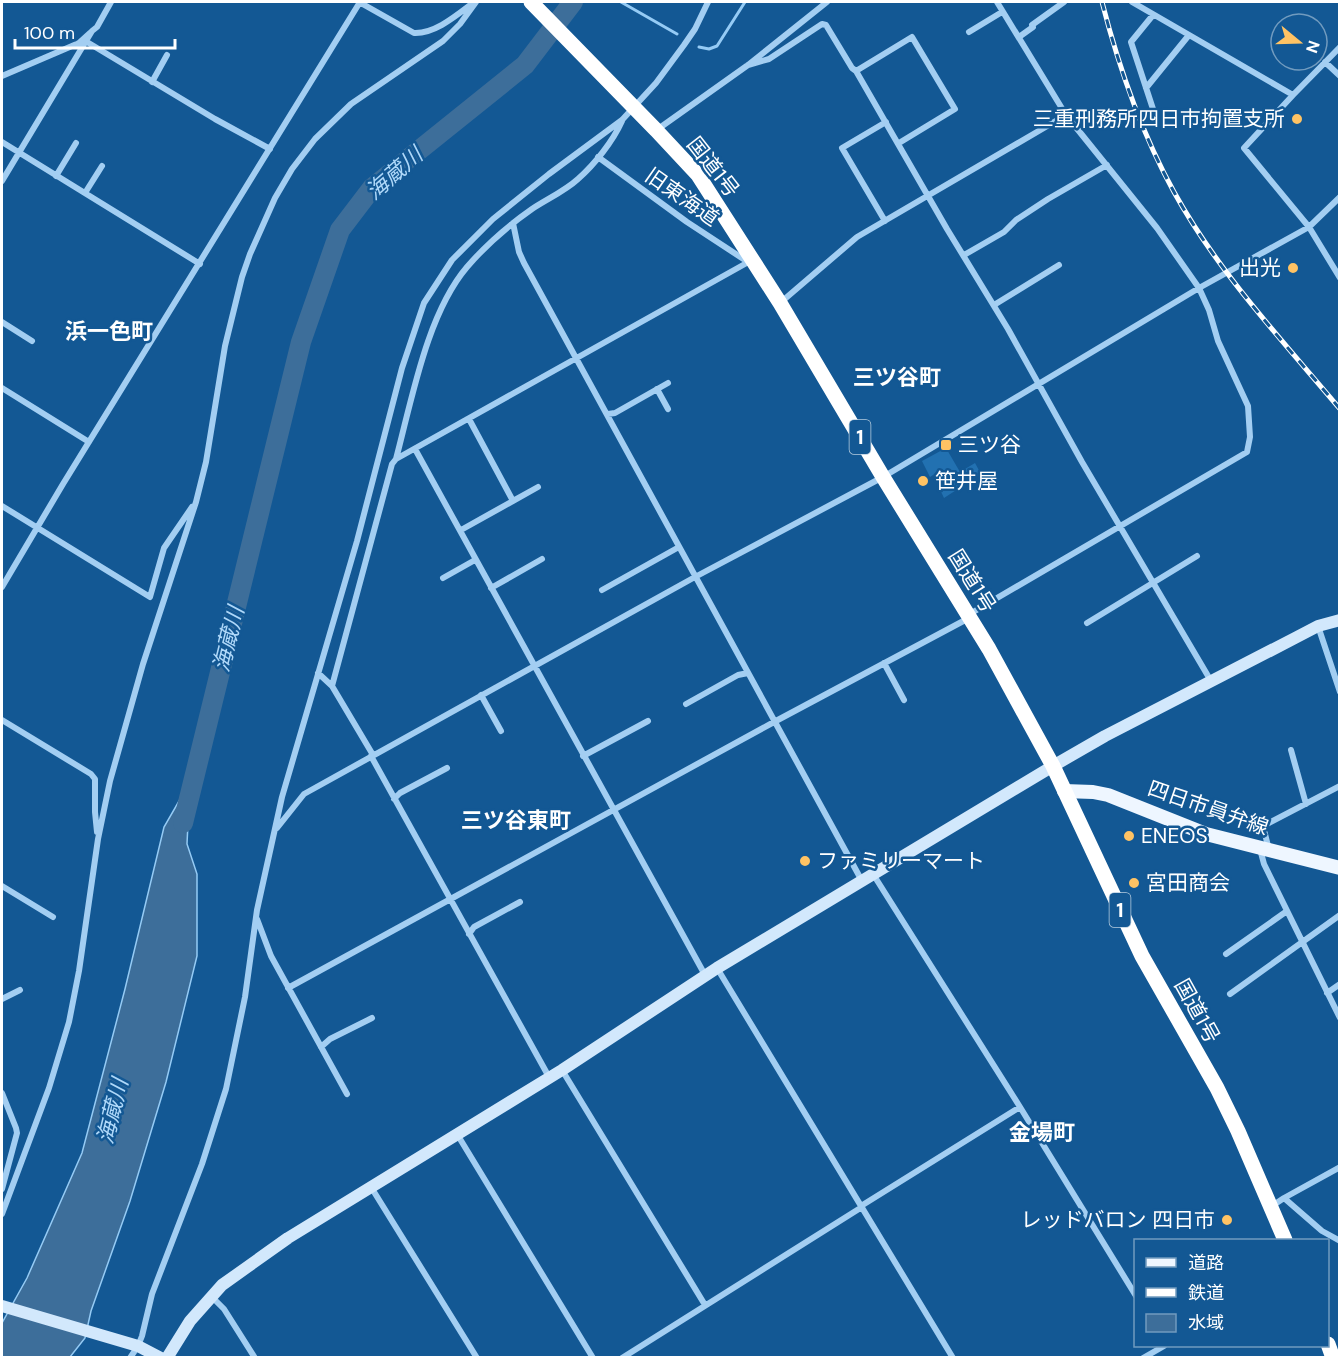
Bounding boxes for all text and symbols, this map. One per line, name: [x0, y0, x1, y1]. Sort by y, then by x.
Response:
scale bar: [15, 12, 176, 50]
north arrow: [1269, 12, 1329, 72]
text: 100 m: [24, 21, 75, 45]
text: N: [1301, 38, 1325, 56]
place label: 三重刑務所四日市拘置支所: [1033, 105, 1285, 133]
marker: 三重刑務所四日市拘置支所: [1290, 112, 1304, 126]
street label: 国道1号: [681, 131, 745, 203]
water label: 海蔵川: [360, 139, 430, 206]
street label: 旧東海道: [640, 161, 724, 233]
place label: 出光: [1239, 254, 1281, 282]
marker: 出光: [1286, 261, 1300, 275]
district label: 浜一色町: [65, 317, 153, 346]
district label: 三ツ谷町: [853, 363, 941, 392]
road number: 1: [850, 420, 870, 454]
place label: 三ツ谷: [958, 431, 1021, 459]
marker: 三ツ谷: [939, 438, 953, 452]
place label: 笹井屋: [935, 467, 998, 495]
marker: 笹井屋: [916, 474, 930, 488]
street label: 国道1号: [942, 544, 1002, 618]
water label: 海蔵川: [206, 602, 251, 675]
street label: 四日市員弁線: [1144, 774, 1272, 842]
district label: 三ツ谷東町: [461, 806, 571, 835]
place label: ENEOS: [1141, 822, 1208, 850]
marker: ENEOS: [1122, 829, 1136, 843]
place label: ファミリーマート: [817, 847, 985, 875]
marker: ファミリーマート: [798, 854, 812, 868]
place label: 宮田商会: [1146, 869, 1230, 897]
marker: 宮田商会: [1127, 876, 1141, 890]
road number: 1: [1110, 893, 1130, 927]
street label: 国道1号: [1168, 974, 1226, 1048]
water label: 海蔵川: [90, 1074, 135, 1147]
district label: 金場町: [1009, 1118, 1075, 1147]
place label: レッドバロン 四日市: [1020, 1206, 1215, 1234]
marker: レッドバロン 四日市: [1220, 1213, 1234, 1227]
legend: [1134, 1239, 1329, 1347]
text: 道路: [1188, 1251, 1224, 1275]
text: 鉄道: [1188, 1281, 1224, 1305]
text: 水域: [1188, 1311, 1224, 1335]

